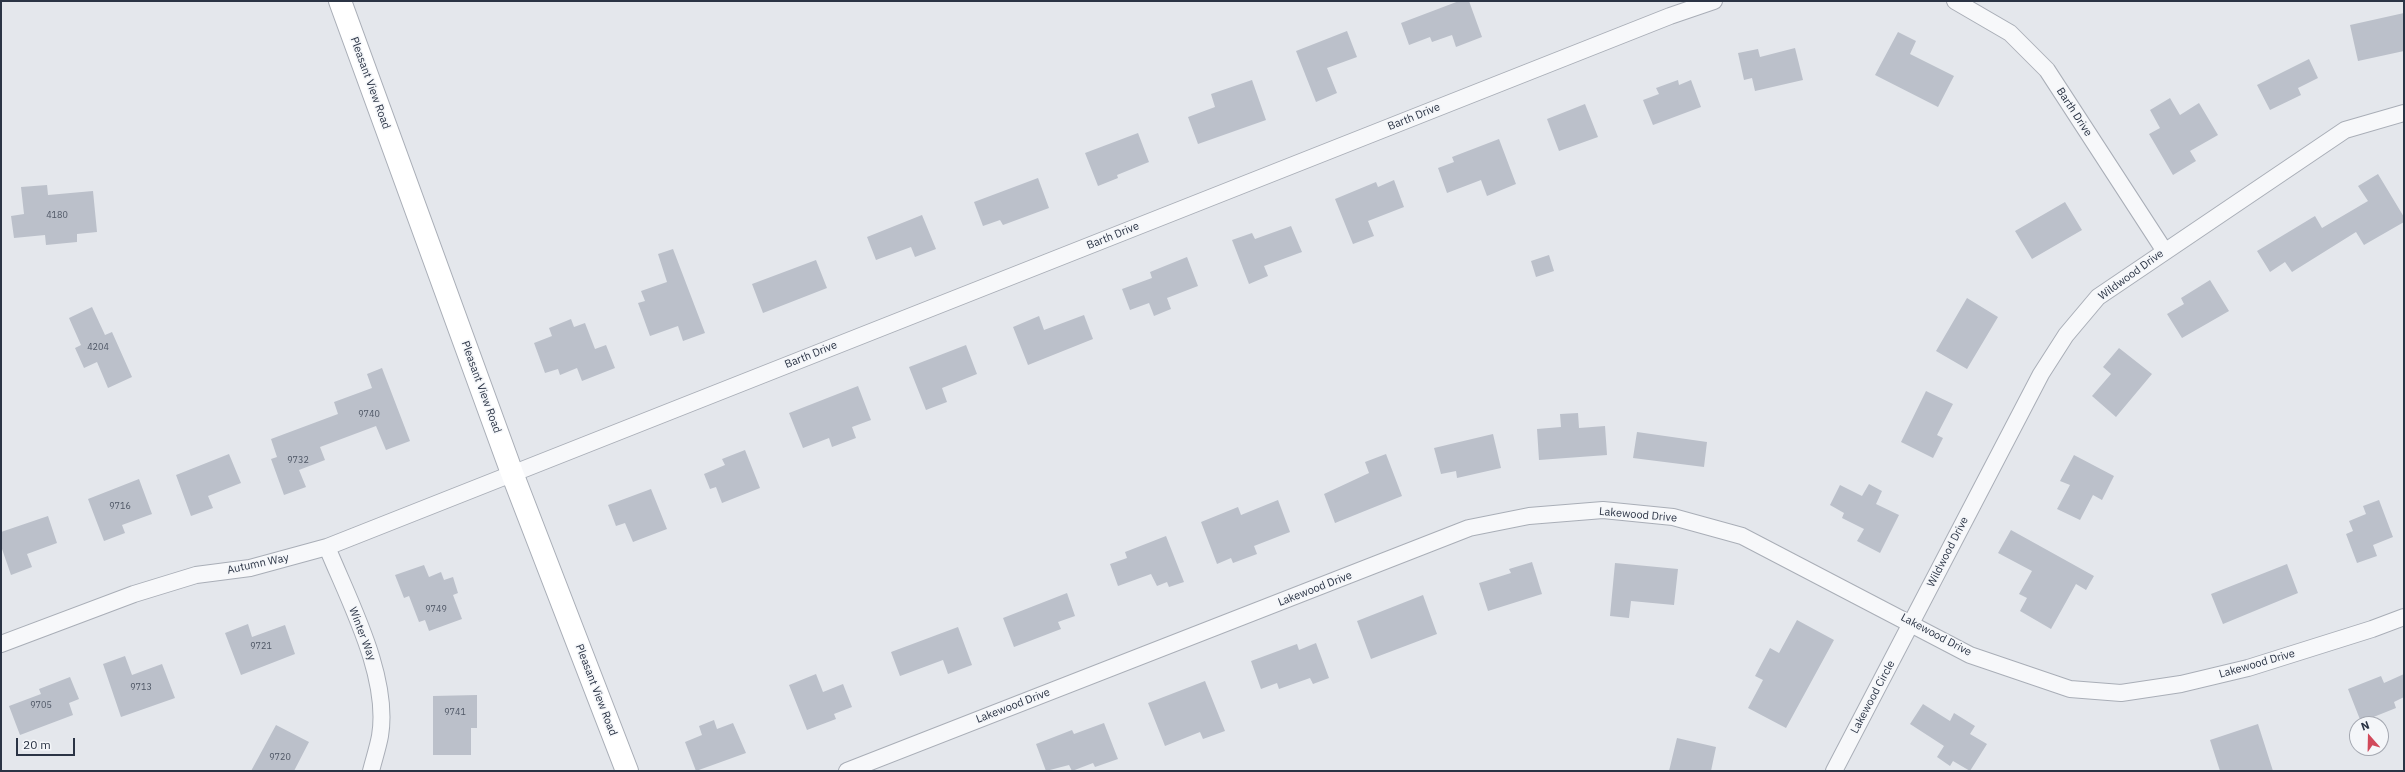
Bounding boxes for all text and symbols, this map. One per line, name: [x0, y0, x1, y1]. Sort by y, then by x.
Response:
street label: Pleasant View Road: [347, 35, 393, 131]
street label: Barth Drive: [2053, 85, 2095, 139]
street label: Barth Drive: [1386, 101, 1442, 133]
house number: 4180: [46, 210, 68, 220]
street label: Barth Drive: [1085, 220, 1141, 252]
street label: Wildwood Drive: [2096, 247, 2166, 303]
street label: Pleasant View Road: [458, 339, 504, 435]
street label: Barth Drive: [783, 339, 839, 371]
house number: 4204: [87, 342, 109, 352]
house number: 9740: [358, 409, 380, 419]
house number: 9732: [287, 455, 309, 465]
house number: 9716: [109, 501, 131, 511]
street label: Lakewood Drive: [1598, 505, 1678, 525]
street label: Wildwood Drive: [1925, 515, 1971, 589]
street label: Autumn Way: [226, 551, 290, 577]
street label: Lakewood Drive: [1276, 569, 1354, 609]
house number: 9749: [425, 604, 447, 614]
street label: Winter Way: [346, 605, 378, 663]
street label: Lakewood Drive: [1898, 611, 1974, 659]
house number: 9721: [250, 641, 272, 651]
street label: Pleasant View Road: [572, 642, 620, 738]
street label: Lakewood Drive: [2218, 647, 2296, 681]
street label: Lakewood Circle: [1848, 658, 1898, 736]
house number: 9713: [130, 682, 152, 692]
street label: Lakewood Drive: [974, 686, 1052, 726]
house number: 9705: [30, 700, 52, 710]
house number: 9741: [444, 707, 466, 717]
north arrow: [2349, 716, 2389, 756]
text: N: [2359, 718, 2371, 734]
scale bar: [18, 730, 77, 756]
text: 20 m: [23, 737, 51, 752]
house number: 9720: [269, 752, 291, 762]

